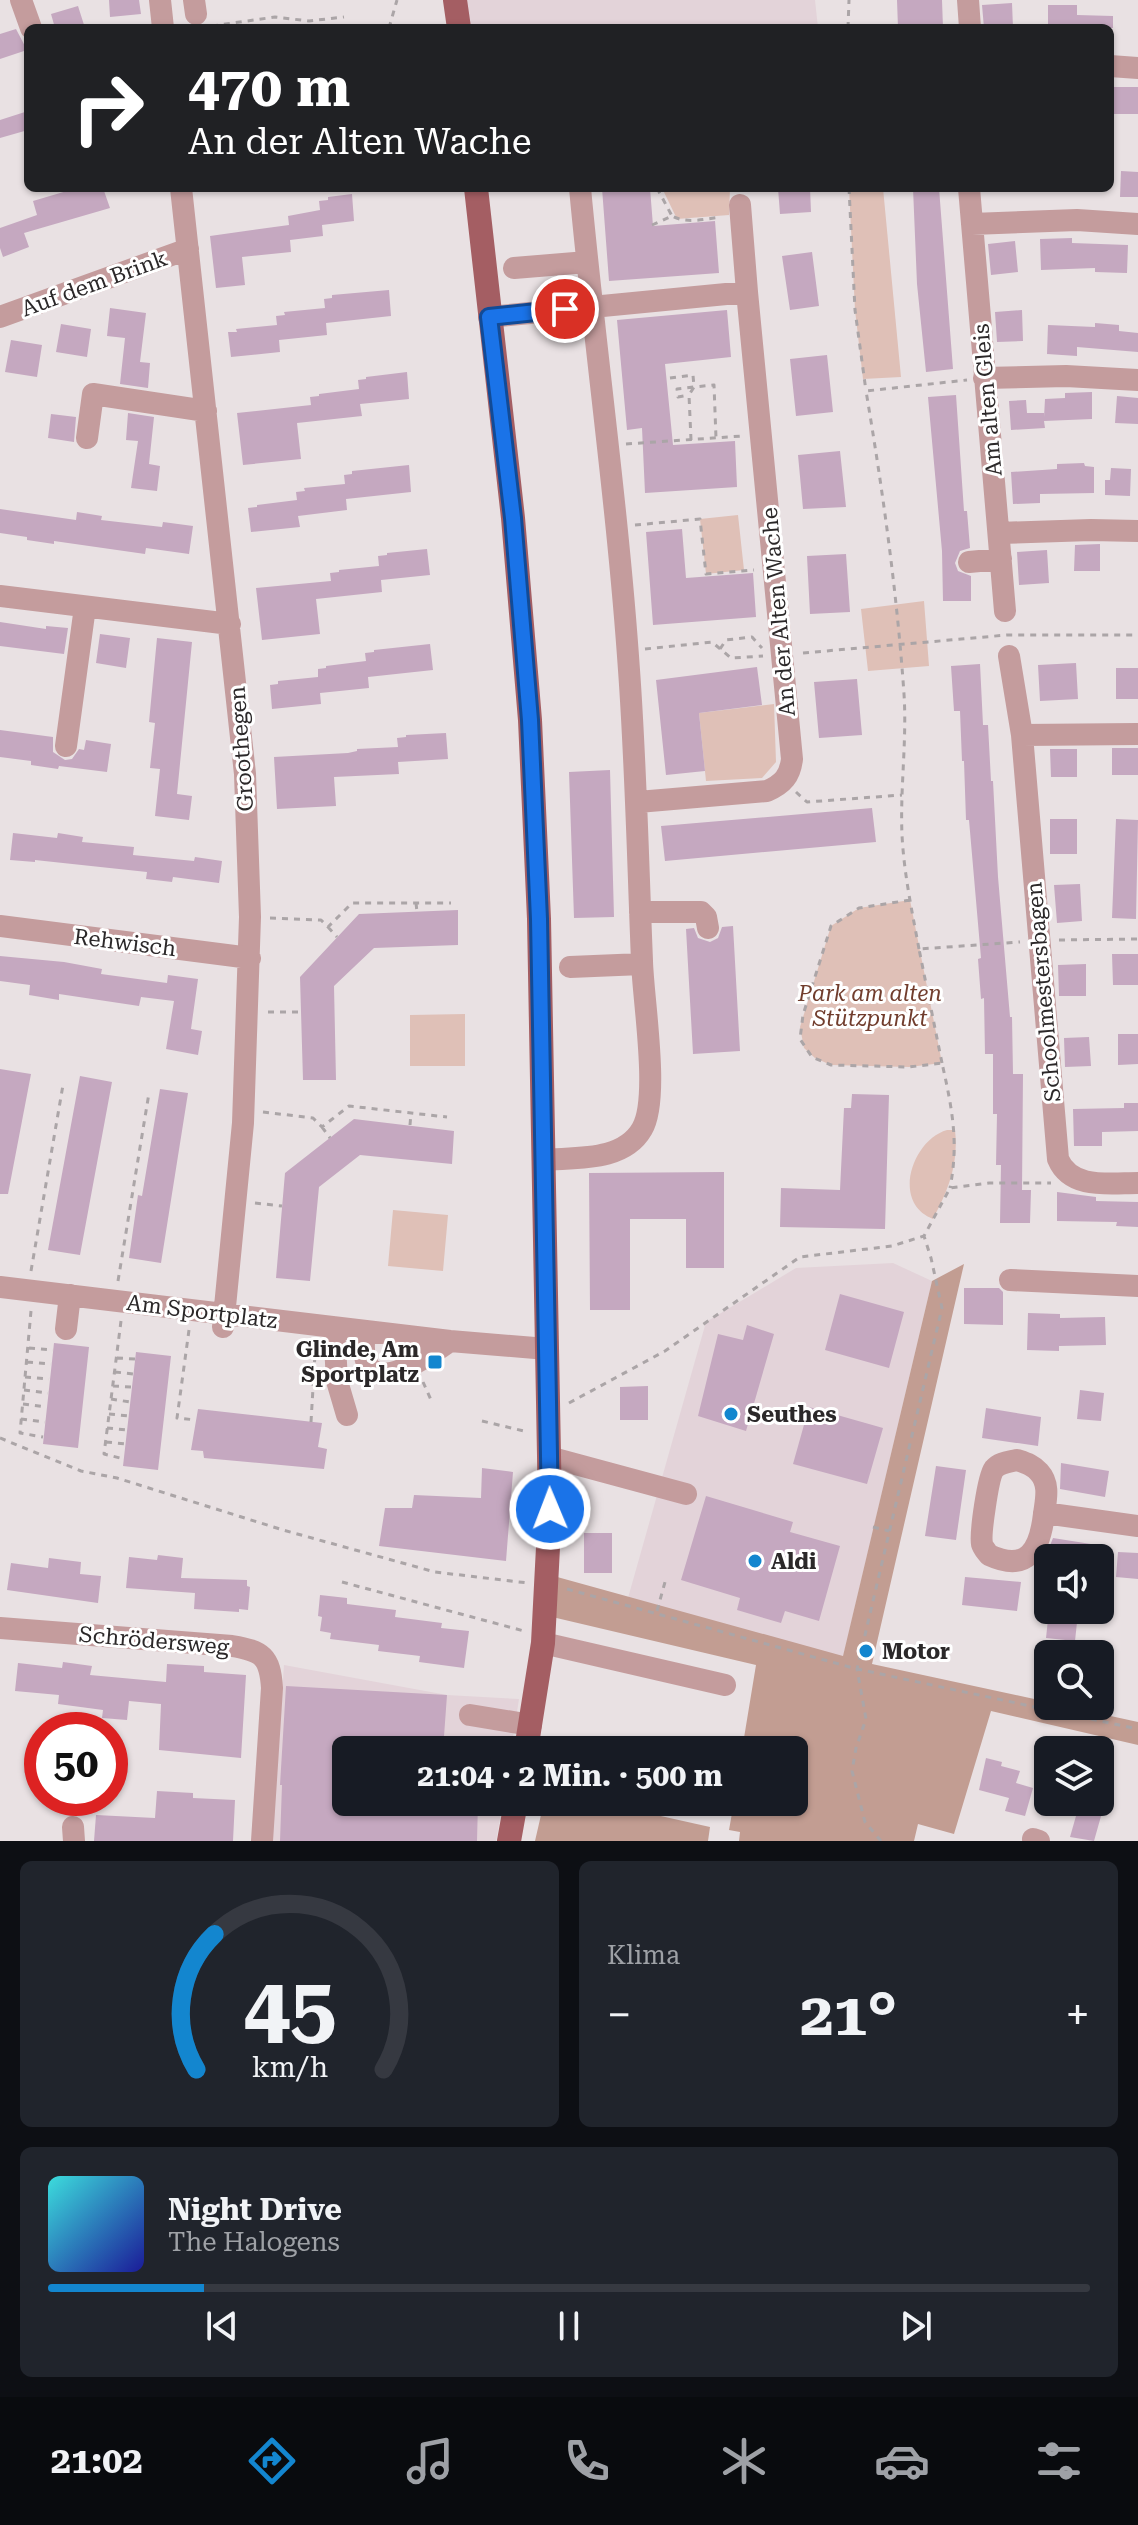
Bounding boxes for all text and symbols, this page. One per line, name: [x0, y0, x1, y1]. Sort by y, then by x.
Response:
text: 470 m: [188, 54, 350, 120]
icon: right: [56, 56, 160, 160]
text: An der Alten Wache: [188, 121, 532, 163]
street label: Auf dem Brink: [18, 245, 171, 321]
pin: [531, 275, 599, 343]
icon: arrive: [543, 287, 587, 331]
street label: Am alten Gleis: [968, 323, 1007, 477]
street label: An der Alten Wache: [757, 506, 800, 718]
street label: Groothegen: [225, 685, 258, 813]
street label: Schoolmestersbagen: [1021, 881, 1066, 1103]
street label: Rehwisch: [72, 924, 178, 961]
park label: Park am alten Stützpunkt: [797, 981, 942, 1031]
street label: Am Sportplatz: [125, 1290, 279, 1333]
place label: Glinde, Am Sportplatz: [296, 1337, 419, 1387]
marker: Glinde, Am Sportplatz: [426, 1353, 444, 1371]
place label: Seuthes: [747, 1402, 837, 1427]
marker: Seuthes: [722, 1405, 740, 1423]
position arrow: [508, 1467, 592, 1551]
map controls: [1034, 1544, 1114, 1816]
button: sound: [1034, 1544, 1114, 1624]
place label: Aldi: [771, 1549, 816, 1574]
marker: Aldi: [746, 1552, 764, 1570]
street label: Schrödersweg: [78, 1621, 231, 1660]
place label: Motor: [882, 1639, 950, 1664]
button: search: [1034, 1640, 1114, 1720]
marker: Motor: [857, 1642, 875, 1660]
speed limit sign: 50: [24, 1712, 128, 1816]
button: layers: [1034, 1736, 1114, 1816]
text: 21:04 · 2 Min. · 500 m: [417, 1758, 723, 1793]
text: Klima: [607, 1940, 680, 1970]
text: 45: [243, 1959, 336, 2056]
text: 21°: [800, 1979, 897, 2050]
text: −: [607, 1989, 632, 2041]
text: +: [1065, 1989, 1090, 2041]
text: km/h: [251, 2050, 328, 2084]
text: Night Drive: [168, 2192, 342, 2227]
text: The Halogens: [168, 2227, 340, 2257]
icon: previous: [200, 2304, 244, 2348]
icon: pause: [547, 2304, 591, 2348]
icon: next: [894, 2304, 938, 2348]
icon: directions: [244, 2433, 300, 2489]
icon: music: [402, 2433, 458, 2489]
icon: phone: [559, 2433, 615, 2489]
icon: climate: [716, 2433, 772, 2489]
icon: car: [874, 2433, 930, 2489]
icon: filters: [1031, 2433, 1087, 2489]
text: 21:02: [51, 2440, 143, 2482]

